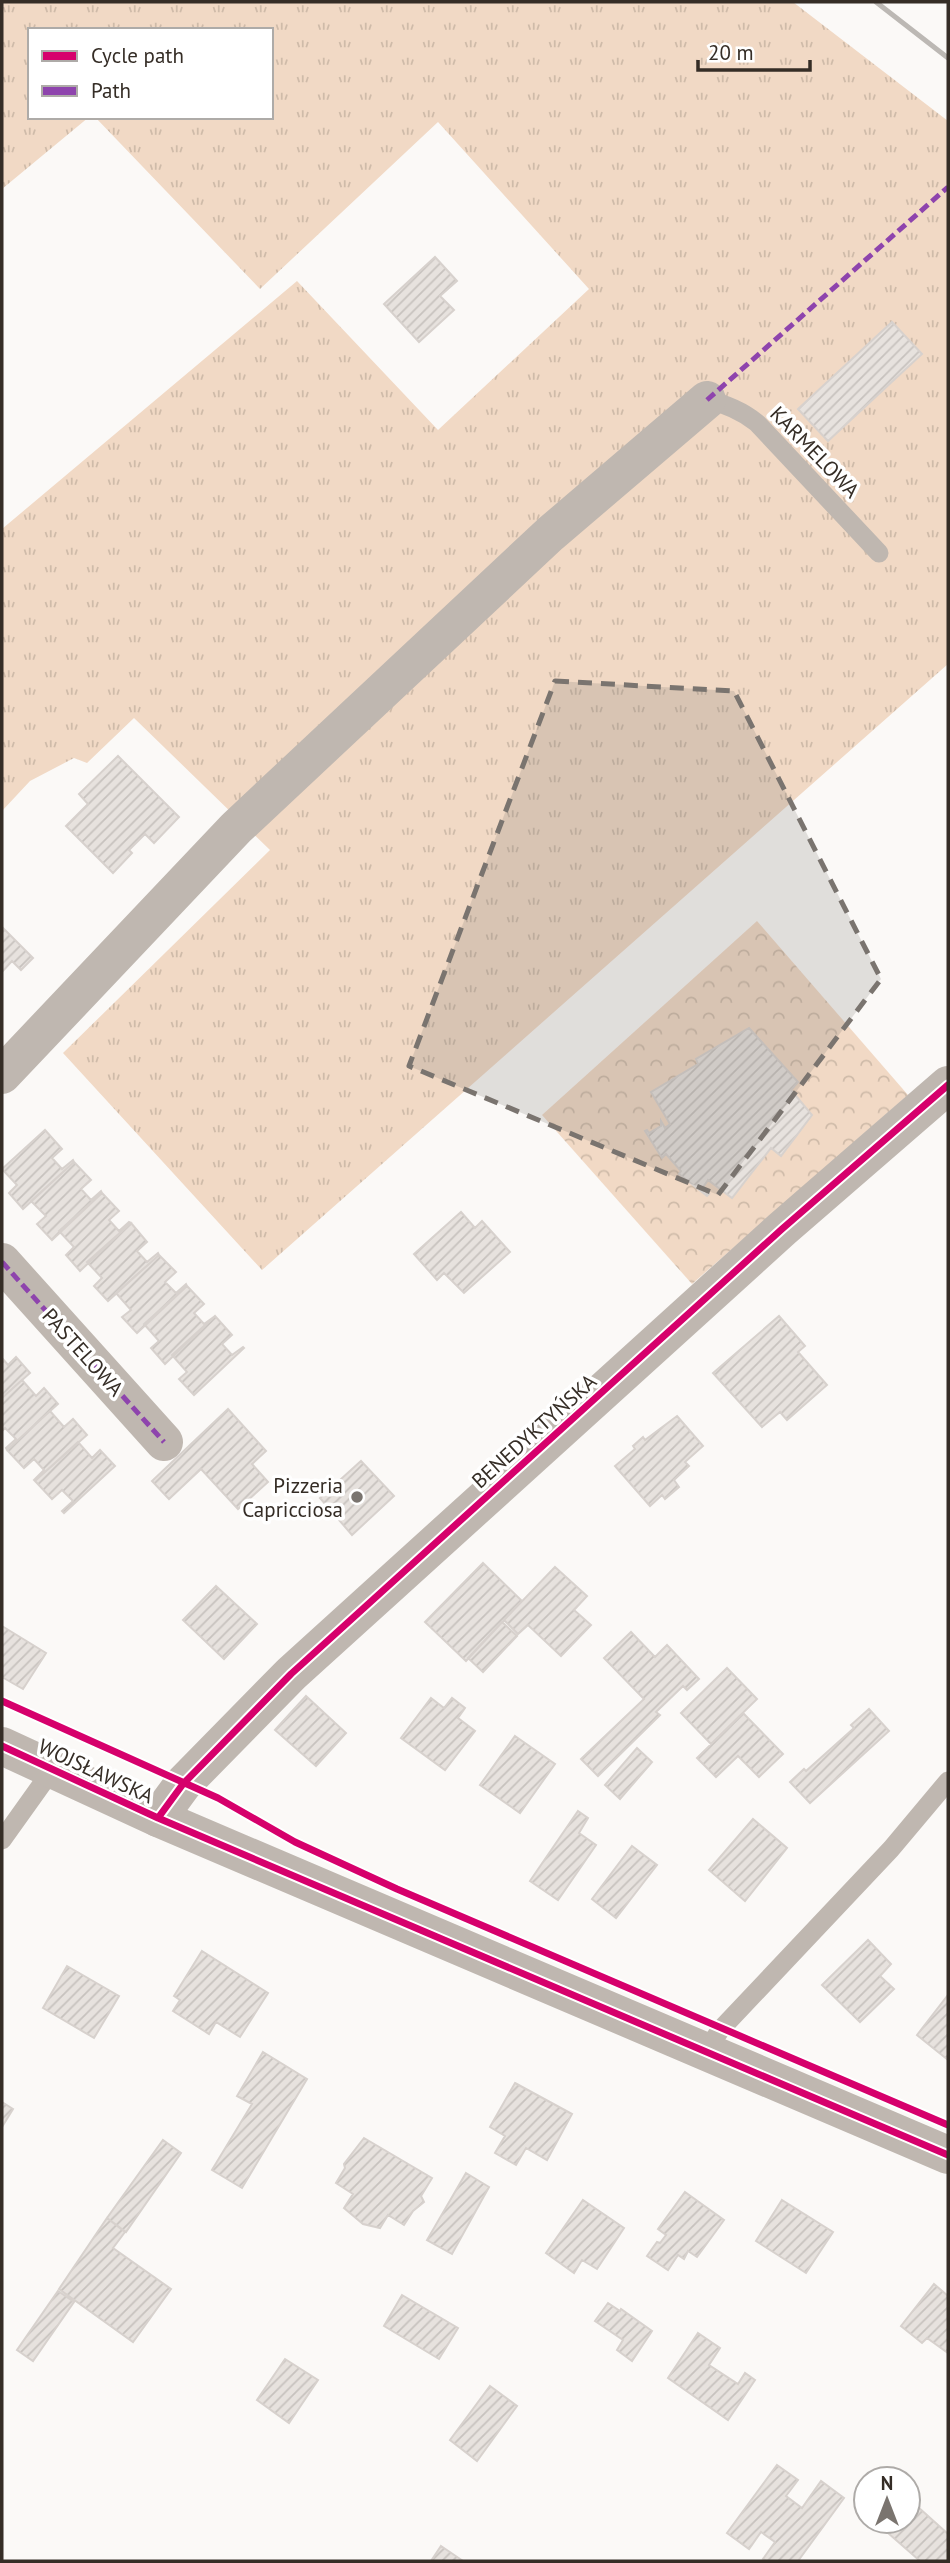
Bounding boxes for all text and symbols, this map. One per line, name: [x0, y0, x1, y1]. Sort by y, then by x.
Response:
legend: [28, 28, 273, 119]
scale bar: [698, 28, 810, 72]
text: 20 m: [708, 39, 754, 66]
text: Cycle path: [91, 42, 184, 69]
text: Path: [91, 77, 131, 104]
street label: KARMELOWA: [765, 400, 866, 504]
street label: PASTELOWA: [36, 1302, 130, 1402]
street label: BENEDYKTYŃSKA: [466, 1367, 602, 1494]
place label: Pizzeria Capricciosa: [242, 1472, 343, 1523]
marker: Pizzeria Capricciosa: [349, 1489, 365, 1505]
street label: WOJSŁAWSKA: [34, 1733, 159, 1810]
north arrow: [852, 2465, 922, 2535]
text: N: [881, 2471, 893, 2495]

